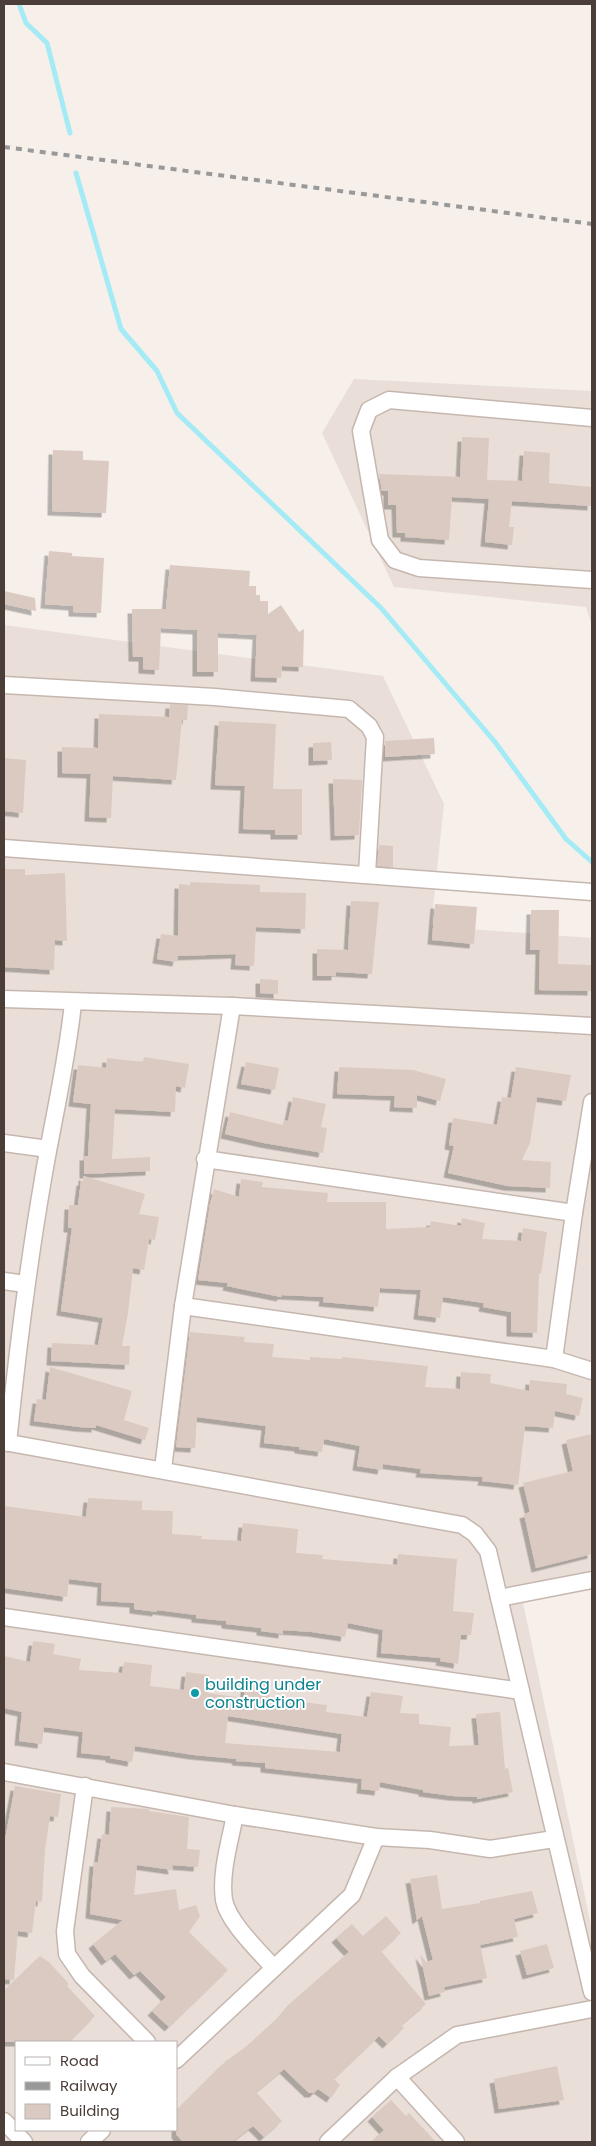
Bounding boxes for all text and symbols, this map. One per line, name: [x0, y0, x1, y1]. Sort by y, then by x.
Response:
place label: building under construction: [205, 1673, 321, 1714]
marker: building under construction: [189, 1687, 201, 1699]
legend: [15, 2041, 178, 2131]
text: Road: [60, 2050, 99, 2071]
text: Railway: [60, 2075, 118, 2096]
text: Building: [60, 2100, 120, 2121]

